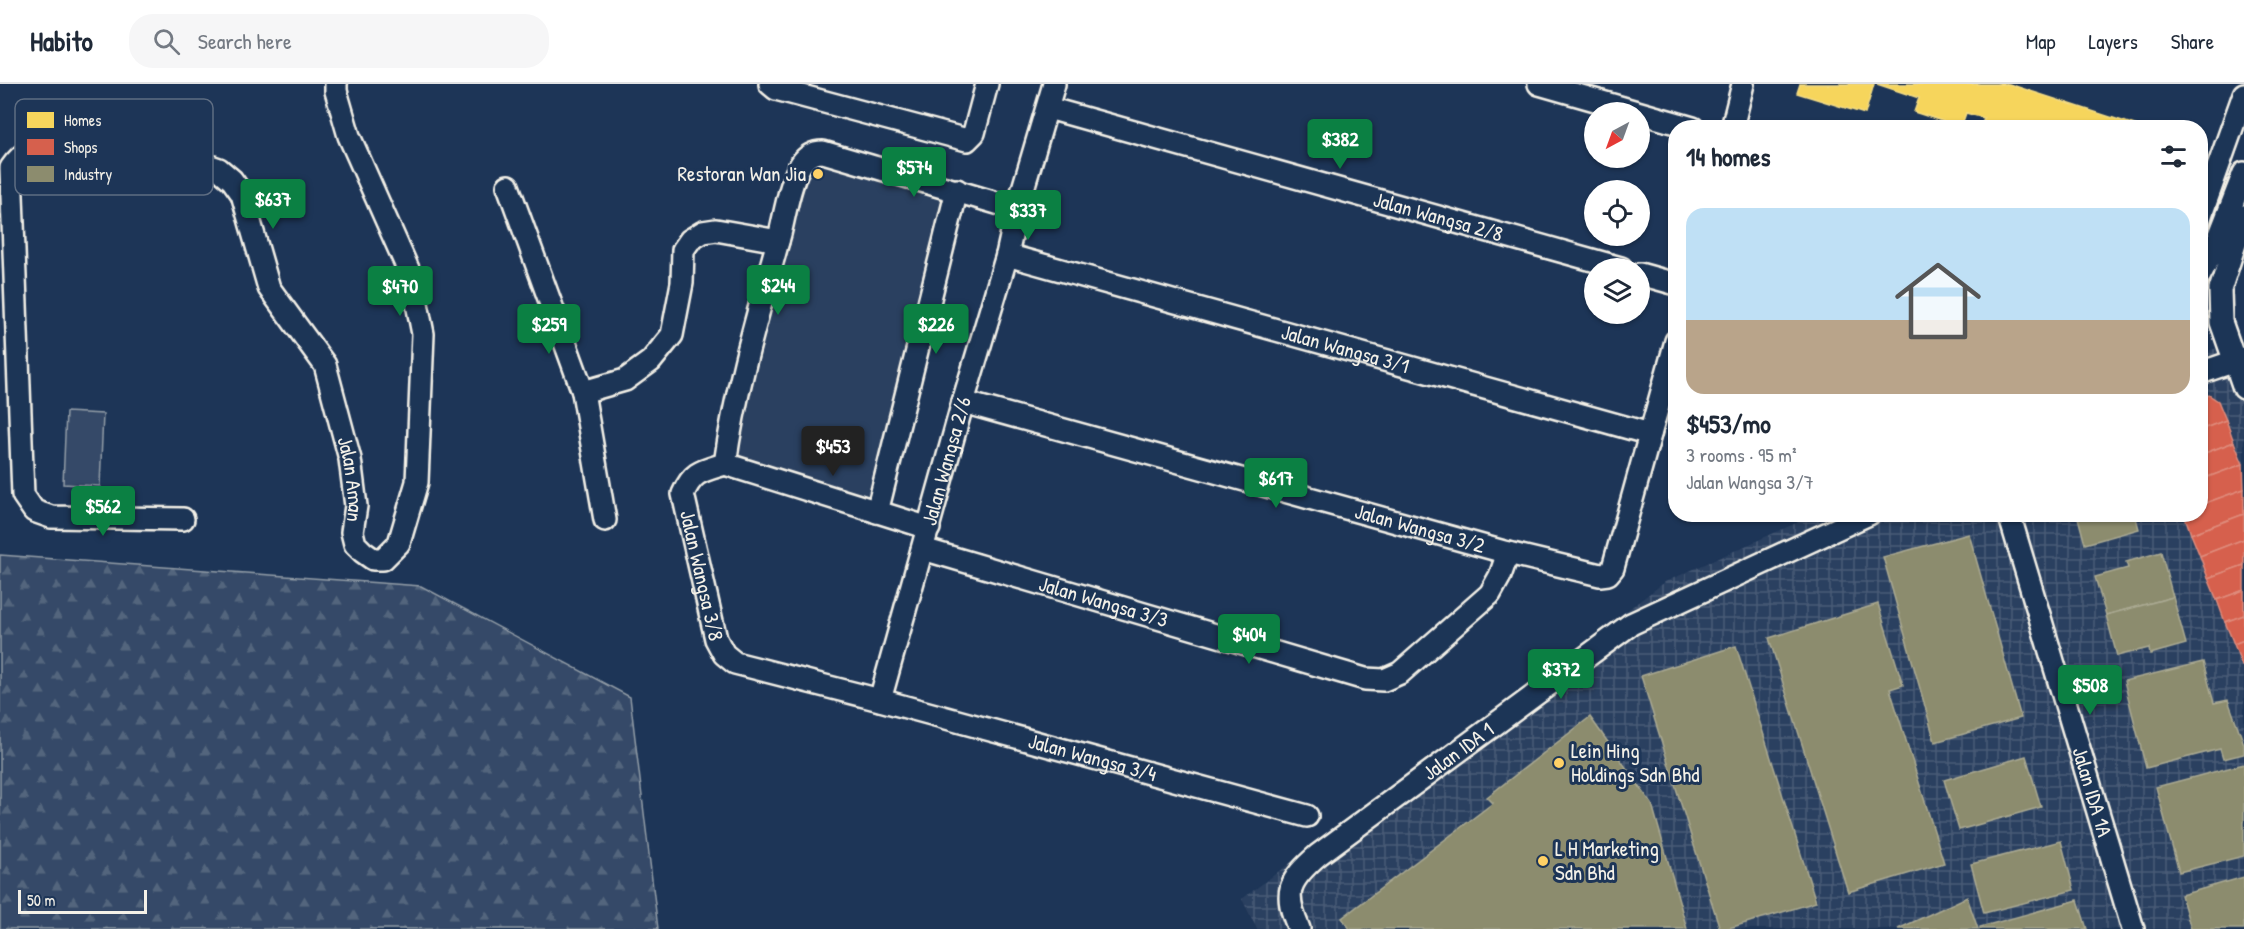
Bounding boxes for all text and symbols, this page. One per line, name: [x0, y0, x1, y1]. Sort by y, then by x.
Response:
search box: [129, 14, 549, 68]
text: Habito: [30, 22, 93, 60]
icon: search: [150, 25, 183, 58]
text: Search here: [198, 26, 292, 56]
text: Map: [2026, 27, 2055, 56]
text: Layers: [2088, 27, 2138, 56]
text: Share: [2171, 27, 2214, 56]
legend: [15, 99, 213, 195]
north arrow: [1584, 102, 1650, 168]
map controls: [1584, 102, 1650, 324]
text: Homes: [64, 109, 101, 131]
pin: $382: [1304, 119, 1376, 170]
text: $382: [1321, 125, 1359, 152]
text: Shops: [64, 136, 98, 158]
text: 14 homes: [1686, 139, 1771, 174]
icon: filters: [2157, 140, 2190, 173]
pin: $574: [878, 147, 950, 198]
text: $574: [896, 153, 932, 180]
place label: Restoran Wan Jia: [678, 159, 806, 188]
text: Industry: [64, 163, 112, 185]
marker: Restoran Wan Jia: [811, 167, 825, 181]
pin: $637: [237, 179, 309, 230]
button: locate: [1584, 180, 1650, 246]
text: $637: [255, 185, 291, 212]
street label: Jalan Wangsa 2/8: [1370, 185, 1506, 248]
pin: $337: [992, 190, 1064, 241]
text: $337: [1009, 196, 1047, 223]
icon: home: [1884, 247, 1992, 355]
button: layers: [1584, 258, 1650, 324]
pin: $244: [742, 265, 814, 316]
pin: $470: [364, 266, 436, 317]
text: $244: [761, 271, 795, 298]
text: $470: [382, 272, 418, 299]
pin: $259: [513, 304, 585, 355]
pin: $226: [900, 304, 972, 355]
text: $259: [531, 310, 567, 337]
text: $226: [918, 310, 954, 337]
street label: Jalan Wangsa 3/1: [1278, 317, 1412, 380]
street label: Jalan Wangsa 2/6: [914, 393, 978, 529]
text: $453/mo: [1686, 406, 1771, 441]
pin: $453: [797, 426, 869, 477]
text: $453: [815, 432, 851, 459]
street label: Jalan Aman: [331, 433, 371, 524]
text: 3 rooms · 95 m²: [1686, 441, 1796, 468]
pin: $617: [1240, 458, 1312, 509]
text: $617: [1258, 464, 1294, 491]
text: Jalan Wangsa 3/7: [1686, 468, 1814, 495]
pin: $562: [67, 486, 139, 537]
text: $562: [85, 492, 121, 519]
street label: Jalan Wangsa 3/2: [1352, 496, 1488, 560]
street label: Jalan Wangsa 3/8: [673, 507, 731, 643]
street label: Jalan Wangsa 3/3: [1036, 569, 1171, 634]
pin: $404: [1213, 614, 1285, 665]
text: $404: [1232, 620, 1266, 647]
pin: $372: [1525, 649, 1597, 700]
text: $372: [1542, 655, 1580, 682]
pin: $508: [2054, 665, 2126, 716]
text: $508: [2072, 671, 2108, 698]
street label: Jalan IDA 1: [1417, 715, 1500, 787]
street label: Jalan Wangsa 3/4: [1025, 726, 1160, 788]
place label: Lein Hing Holdings Sdn Bhd: [1571, 736, 1699, 789]
street label: Jalan IDA 1A: [2065, 743, 2120, 840]
marker: Lein Hing Holdings Sdn Bhd: [1552, 756, 1566, 770]
place label: L H Marketing Sdn Bhd: [1555, 834, 1659, 887]
marker: L H Marketing Sdn Bhd: [1536, 854, 1550, 868]
scale bar: [18, 887, 147, 914]
text: 50 m: [27, 889, 56, 911]

